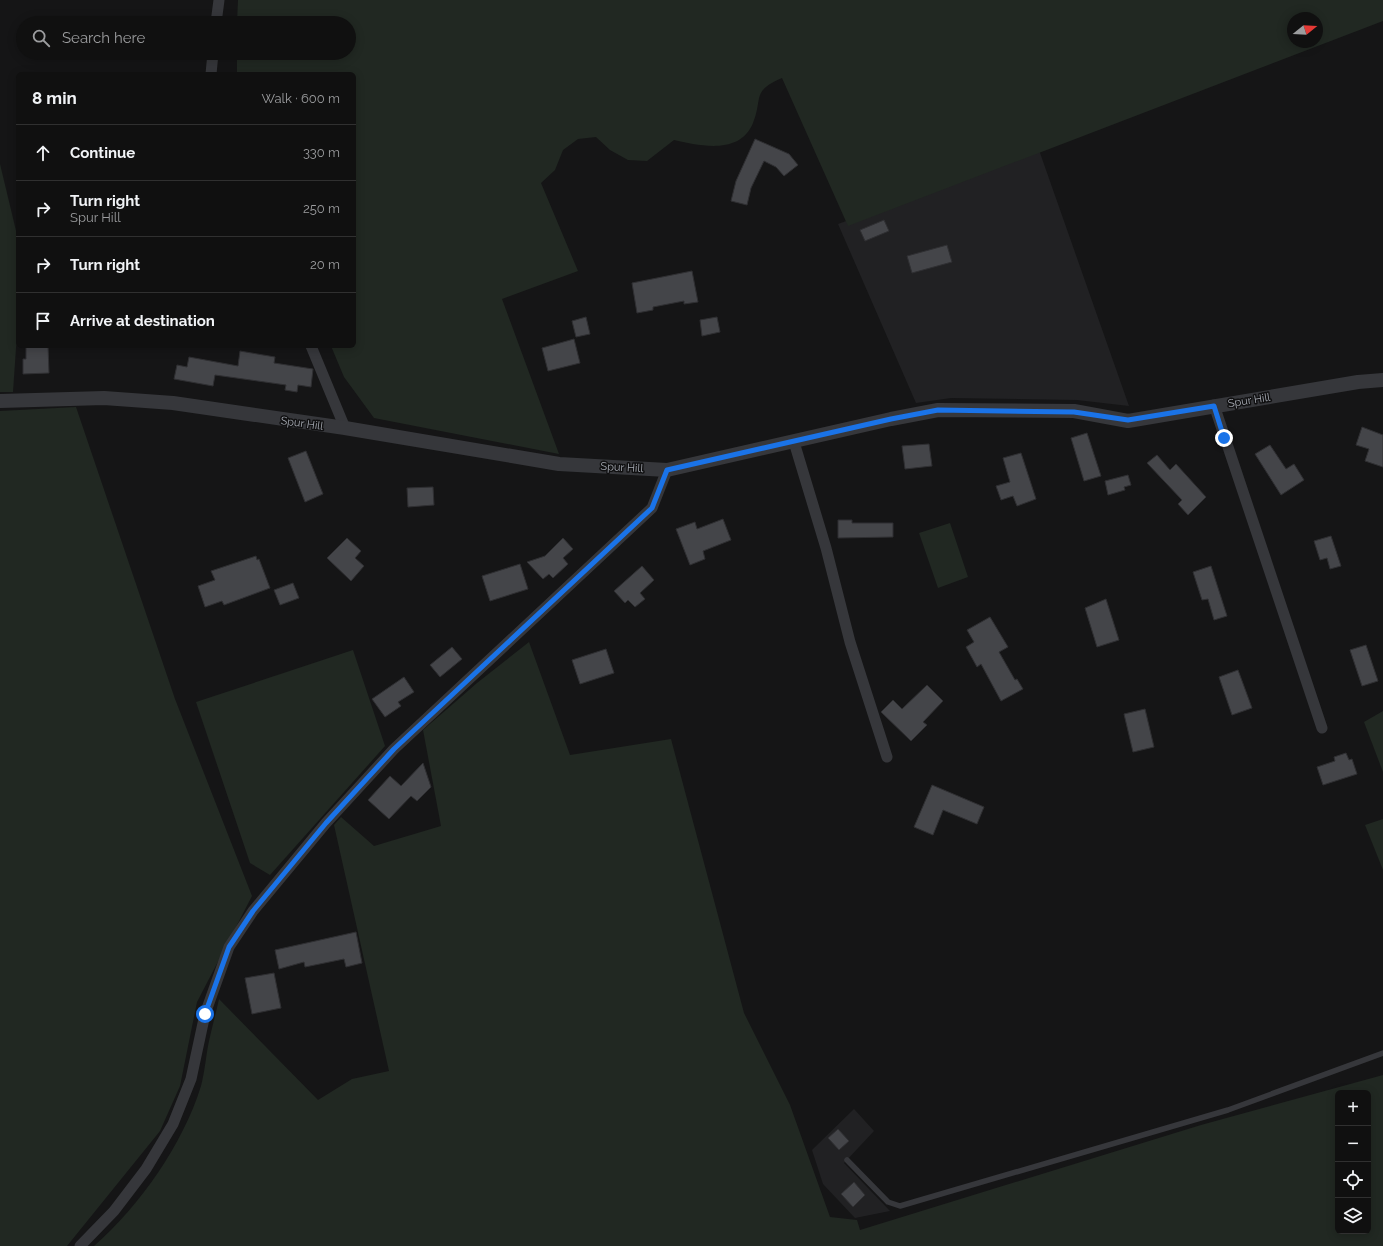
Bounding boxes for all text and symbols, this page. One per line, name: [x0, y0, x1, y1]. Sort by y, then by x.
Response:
north arrow: [1287, 12, 1323, 48]
search box: [16, 16, 356, 60]
icon: search: [30, 27, 52, 49]
text: Search here: [62, 29, 145, 47]
text: 8 min: [32, 88, 77, 108]
text: Walk · 600 m: [261, 91, 340, 106]
icon: ahead: [32, 142, 54, 164]
text: Continue: [70, 144, 135, 162]
text: 330 m: [303, 145, 340, 160]
text: Turn right: [70, 192, 140, 210]
icon: right: [32, 198, 54, 220]
text: 250 m: [303, 201, 340, 216]
text: Spur Hill: [70, 210, 121, 225]
icon: right: [32, 254, 54, 276]
text: Turn right: [70, 256, 140, 274]
text: 20 m: [310, 257, 340, 272]
icon: arrive: [32, 310, 54, 332]
text: Arrive at destination: [70, 312, 215, 330]
street label: Spur Hill: [1227, 391, 1271, 410]
street label: Spur Hill: [280, 414, 324, 433]
route end: [1215, 429, 1233, 447]
street label: Spur Hill: [600, 460, 644, 475]
route start: [196, 1005, 214, 1023]
map controls: [1335, 1090, 1371, 1234]
button: +: [1335, 1090, 1371, 1126]
button: −: [1335, 1126, 1371, 1162]
button: locate: [1335, 1162, 1371, 1198]
button: layers: [1335, 1198, 1371, 1234]

